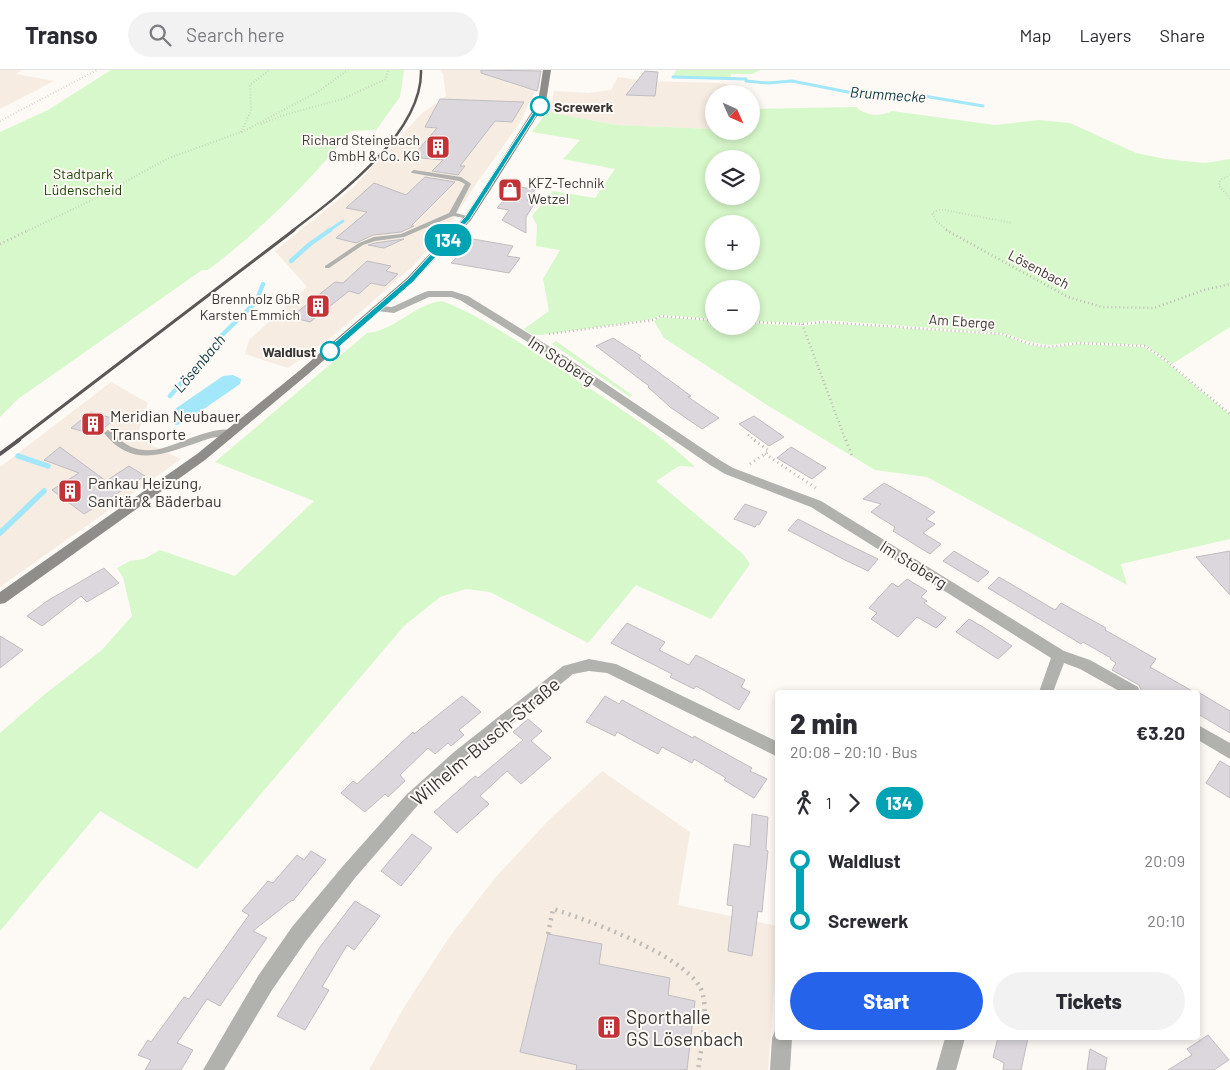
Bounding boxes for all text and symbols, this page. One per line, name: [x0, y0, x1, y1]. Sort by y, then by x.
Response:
search box: [128, 12, 478, 57]
text: Transo: [25, 20, 98, 49]
icon: search: [146, 21, 174, 49]
text: Search here: [186, 23, 285, 46]
text: Map: [1019, 24, 1051, 46]
text: Layers: [1079, 24, 1132, 46]
text: Share: [1160, 24, 1205, 46]
water label: Brummecke: [849, 82, 927, 106]
north arrow: [705, 85, 760, 140]
map controls: [705, 85, 760, 335]
marker: Screwerk: [530, 96, 550, 116]
place label: Screwerk: [554, 98, 614, 115]
place label: Richard Steinebach GmbH & Co. KG: [302, 131, 420, 164]
building icon: Richard Steinebach GmbH & Co. KG: [425, 134, 451, 160]
button: layers: [705, 150, 760, 205]
park label: Stadtpark Lüdenscheid: [44, 165, 122, 198]
place label: KFZ-Technik Wetzel: [528, 174, 604, 207]
shop icon: KFZ-Technik Wetzel: [497, 177, 523, 203]
button: +: [705, 215, 760, 270]
line badge: 134: [419, 224, 477, 256]
text: 134: [435, 229, 461, 251]
street label: Lösenbach: [1006, 246, 1072, 292]
button: −: [705, 280, 760, 335]
place label: Brennholz GbR Karsten Emmich: [200, 290, 300, 323]
building icon: Brennholz GbR Karsten Emmich: [305, 293, 331, 319]
street label: Am Eberge: [928, 310, 996, 332]
water label: Lösenbach: [170, 330, 228, 396]
street label: Im Stoberg: [525, 331, 599, 389]
marker: Waldlust: [320, 341, 340, 361]
place label: Waldlust: [262, 343, 316, 360]
place label: Meridian Neubauer Transporte: [110, 406, 241, 443]
building icon: Meridian Neubauer Transporte: [80, 411, 106, 437]
place label: Pankau Heizung, Sanitär & Bäderbau: [88, 473, 222, 510]
building icon: Pankau Heizung, Sanitär & Bäderbau: [57, 478, 83, 504]
street label: Im Stoberg: [877, 536, 951, 592]
street label: Wilhelm-Busch-Straße: [406, 672, 564, 810]
text: 2 min: [790, 706, 858, 740]
text: €3.20: [1136, 721, 1185, 744]
text: 20:08 – 20:10 · Bus: [790, 742, 918, 761]
icon: walk: [790, 789, 818, 817]
icon: forward: [840, 789, 868, 817]
text: 134: [886, 792, 913, 814]
text: 1: [826, 793, 832, 812]
text: Waldlust: [828, 849, 901, 872]
text: 20:09: [1145, 851, 1185, 870]
text: Screwerk: [828, 909, 908, 932]
text: 20:10: [1147, 911, 1185, 930]
button: Start: [790, 972, 983, 1030]
button: Tickets: [993, 972, 1185, 1030]
place label: Sporthalle GS Lösenbach: [626, 1005, 743, 1050]
building icon: Sporthalle GS Lösenbach: [596, 1014, 622, 1040]

